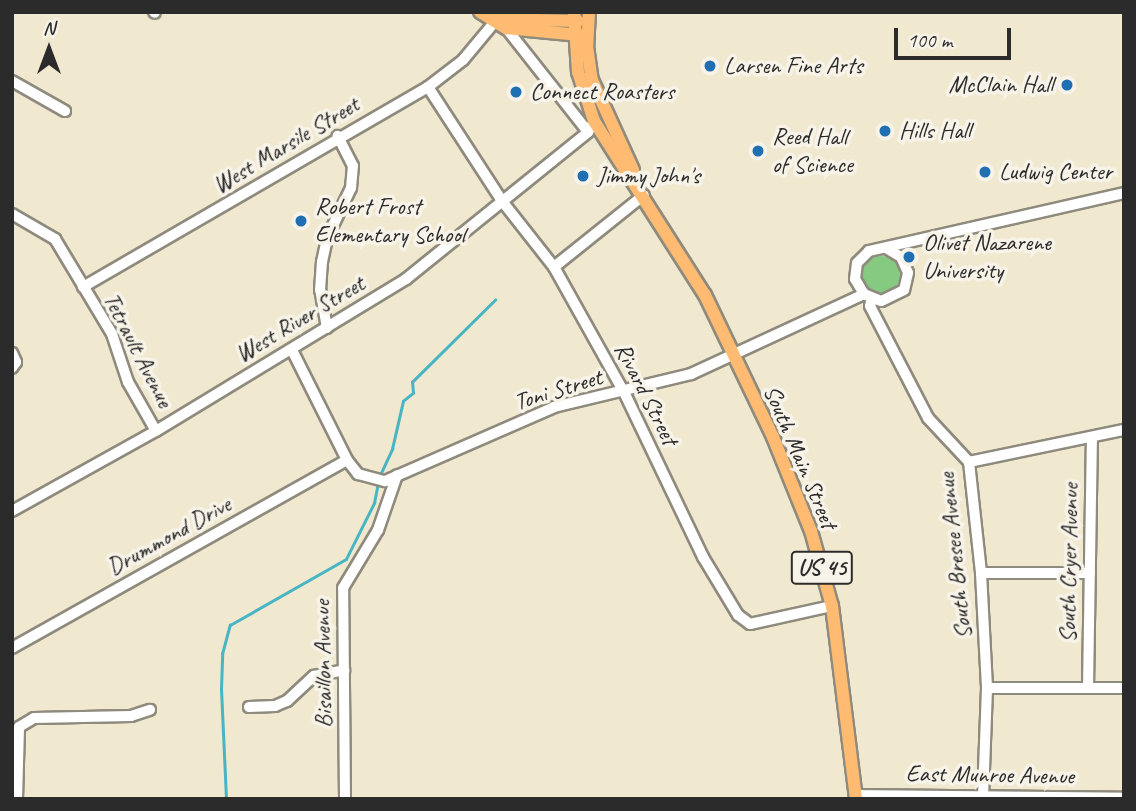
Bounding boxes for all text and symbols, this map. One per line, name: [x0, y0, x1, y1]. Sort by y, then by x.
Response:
north arrow: [14, 14, 84, 84]
scale bar: [898, 14, 1015, 58]
text: N: [43, 16, 55, 40]
text: 100 m: [907, 27, 952, 53]
place label: Larsen Fine Arts: [724, 52, 863, 80]
marker: Larsen Fine Arts: [702, 58, 718, 74]
place label: McClain Hall: [948, 71, 1053, 99]
marker: McClain Hall: [1059, 77, 1075, 93]
place label: Connect Roasters: [530, 78, 673, 106]
marker: Connect Roasters: [508, 84, 524, 100]
street label: West Marsile Street: [207, 90, 365, 200]
place label: Hills Hall: [899, 117, 971, 145]
place label: Reed Hall of Science: [772, 123, 853, 179]
marker: Hills Hall: [877, 123, 893, 139]
marker: Reed Hall of Science: [750, 143, 766, 159]
place label: Ludwig Center: [999, 158, 1112, 186]
place label: Jimmy John's: [597, 162, 700, 190]
marker: Ludwig Center: [977, 164, 993, 180]
marker: Jimmy John's: [575, 168, 591, 184]
place label: Robert Frost Elementary School: [315, 193, 465, 249]
marker: Robert Frost Elementary School: [293, 213, 309, 229]
place label: Olivet Nazarene University: [923, 229, 1051, 285]
marker: Olivet Nazarene University: [901, 249, 917, 265]
street label: West River Street: [229, 269, 371, 369]
street label: Tetrault Avenue: [97, 288, 179, 412]
street label: Rivard Street: [608, 338, 684, 450]
street label: Toni Street: [510, 363, 606, 417]
street label: South Main Street: [757, 380, 843, 534]
street label: South Bresee Avenue: [932, 471, 978, 641]
street label: South Cryer Avenue: [1053, 483, 1085, 643]
street label: Drummond Drive: [102, 490, 236, 582]
road number: US 45: [790, 548, 854, 588]
street label: Bisaillon Avenue: [307, 600, 339, 728]
street label: East Munroe Avenue: [906, 759, 1074, 791]

